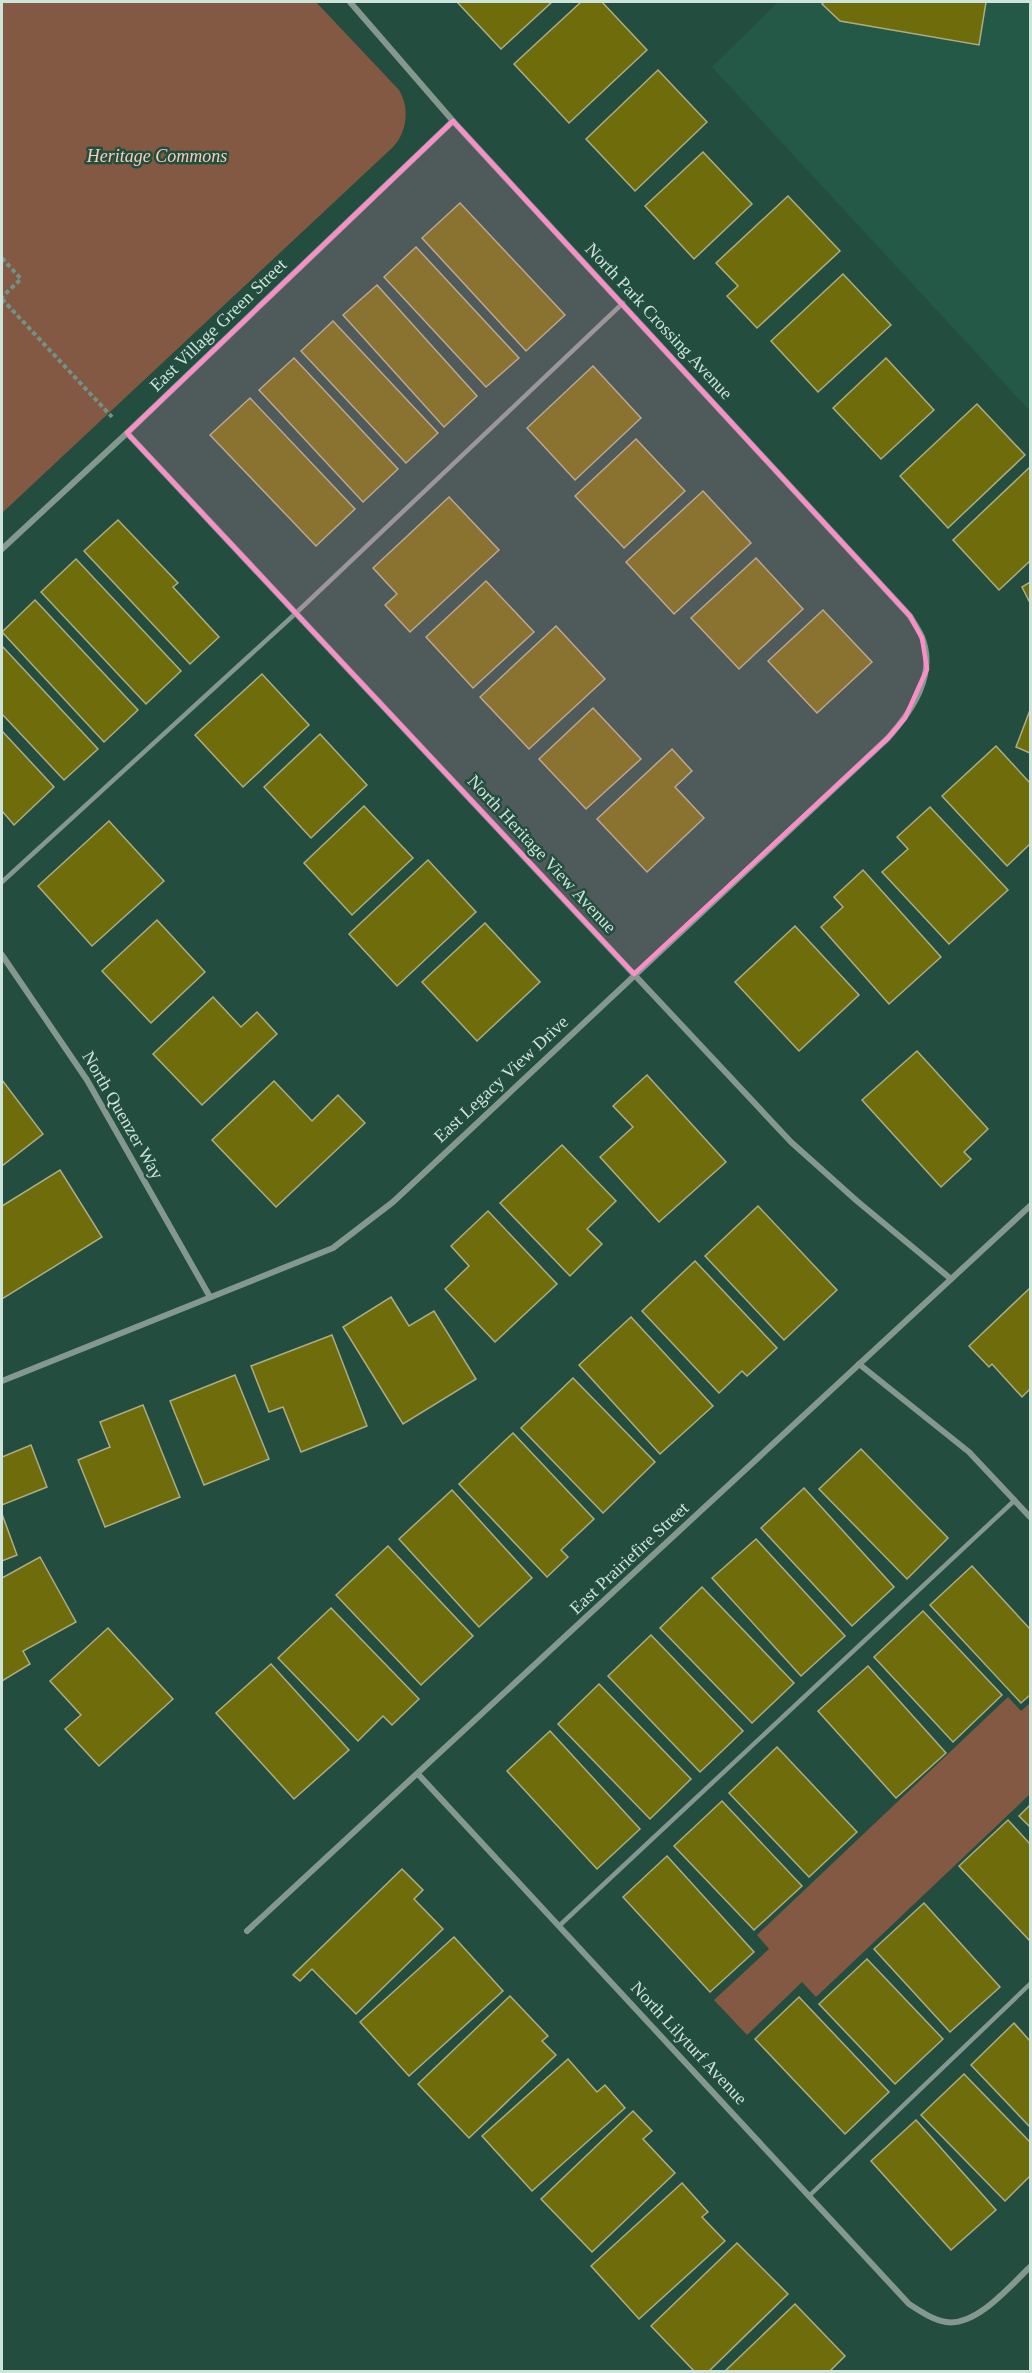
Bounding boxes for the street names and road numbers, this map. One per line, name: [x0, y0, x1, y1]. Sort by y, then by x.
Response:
street label: North Park Crossing Avenue: [581, 239, 737, 403]
street label: East Village Green Street: [146, 255, 290, 395]
street label: North Heritage View Avenue: [464, 771, 620, 937]
street label: East Legacy View Drive: [430, 1012, 572, 1146]
street label: North Quenzer Way: [78, 1048, 168, 1182]
street label: East Prairiefire Street: [566, 1498, 692, 1618]
street label: North Lilyturf Avenue: [627, 1977, 751, 2109]

